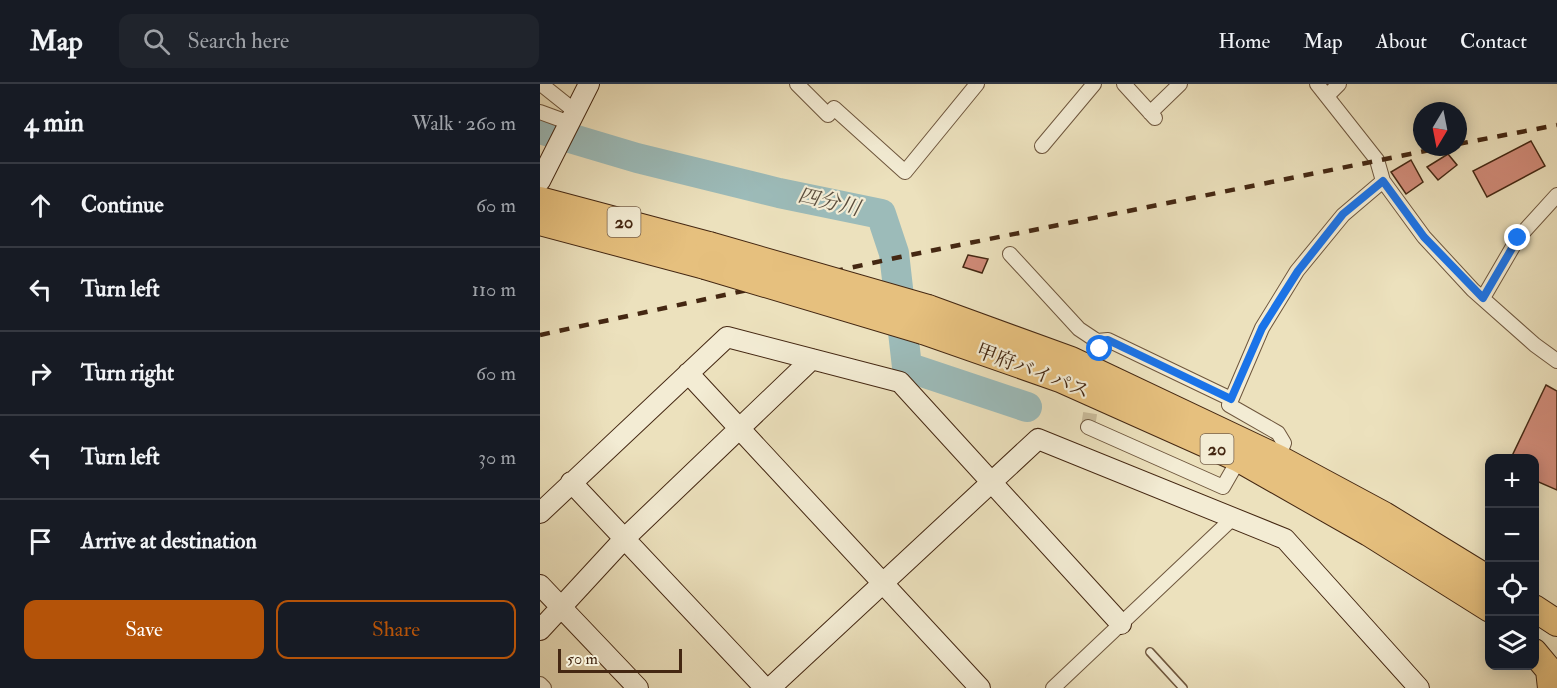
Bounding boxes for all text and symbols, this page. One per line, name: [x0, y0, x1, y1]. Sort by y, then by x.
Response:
search box: [119, 14, 539, 68]
text: Map: [30, 24, 83, 59]
icon: search: [140, 25, 173, 58]
text: Search here: [188, 27, 289, 55]
text: Home: [1218, 28, 1270, 55]
text: Map: [1303, 28, 1343, 55]
text: About: [1376, 28, 1427, 55]
text: Contact: [1460, 28, 1527, 55]
north arrow: [1413, 102, 1467, 156]
text: 4 min: [24, 107, 84, 139]
text: Walk · 260 m: [412, 111, 516, 136]
water label: 四分川: [795, 182, 865, 223]
icon: ahead: [24, 189, 57, 222]
text: Continue: [81, 191, 164, 219]
text: 60 m: [476, 193, 516, 218]
road number: 20: [608, 207, 640, 237]
route end: [1504, 224, 1530, 250]
icon: left: [24, 273, 57, 306]
text: Turn left: [81, 275, 160, 303]
text: 110 m: [472, 277, 516, 302]
route start: [1086, 335, 1112, 361]
street label: 甲府バイパス: [973, 338, 1093, 404]
icon: right: [24, 357, 57, 390]
text: Turn right: [81, 359, 174, 387]
text: 60 m: [476, 361, 516, 386]
road number: 20: [1200, 434, 1234, 464]
icon: left: [24, 441, 57, 474]
text: Turn left: [81, 443, 160, 471]
text: 30 m: [478, 445, 516, 470]
map controls: [1485, 454, 1539, 670]
button: +: [1485, 454, 1539, 508]
button: −: [1485, 508, 1539, 562]
icon: arrive: [24, 525, 57, 558]
text: Arrive at destination: [81, 527, 257, 555]
button: locate: [1485, 562, 1539, 616]
button: Save: [24, 600, 264, 659]
button: Share: [276, 600, 516, 659]
button: layers: [1485, 616, 1539, 670]
scale bar: [558, 646, 682, 674]
text: 50 m: [567, 649, 598, 669]

